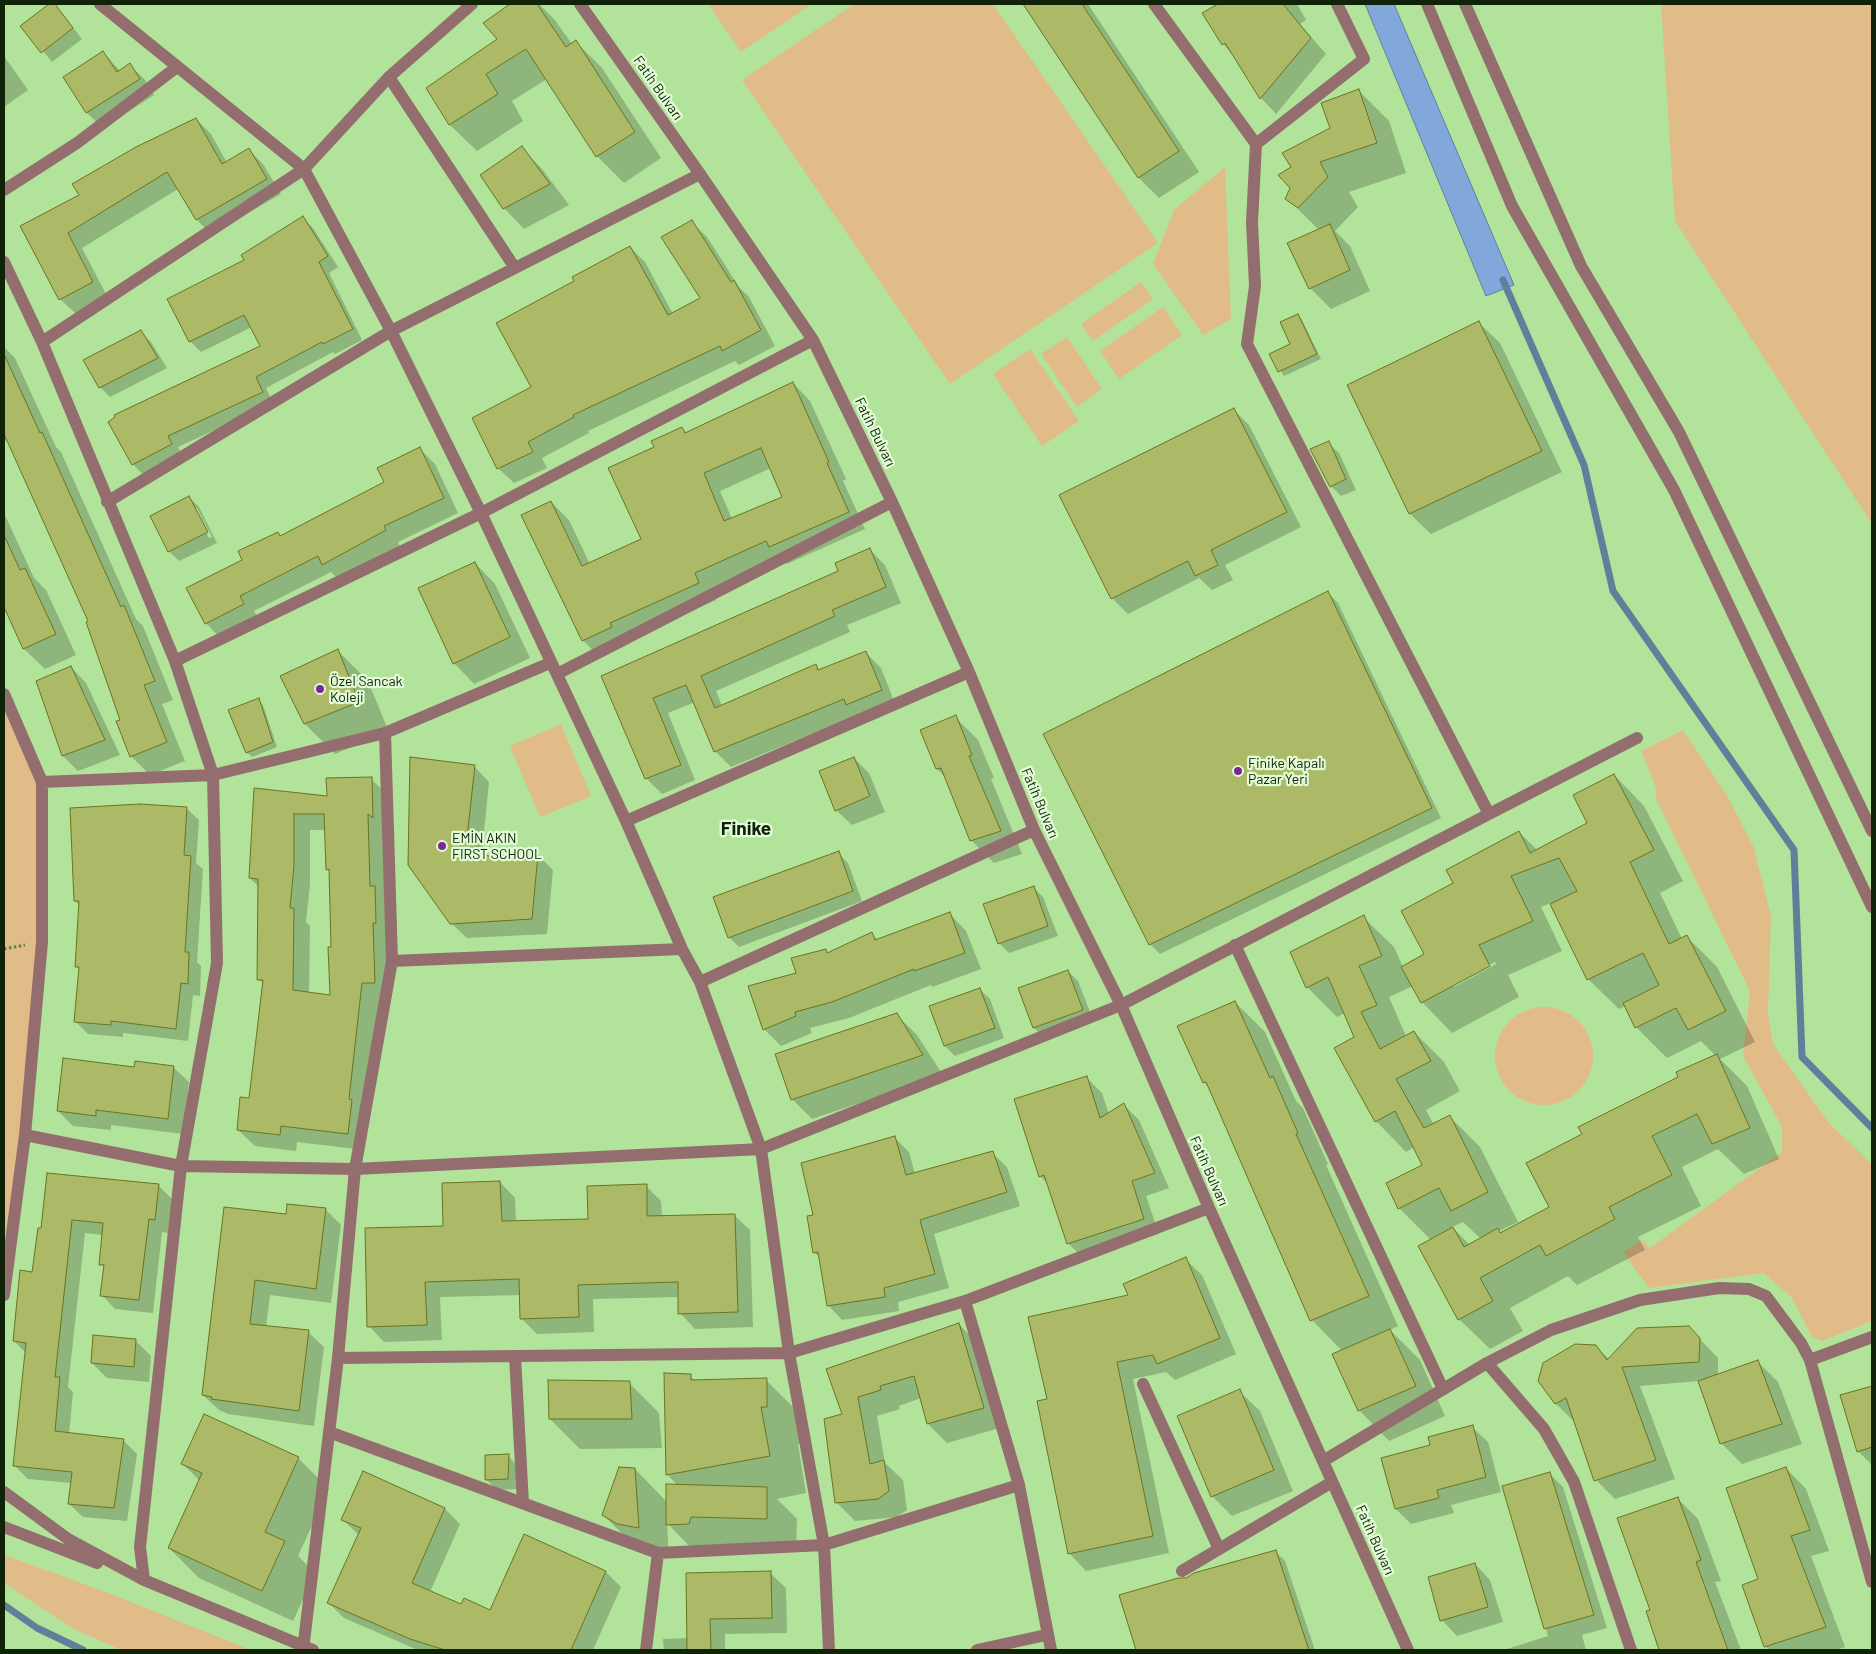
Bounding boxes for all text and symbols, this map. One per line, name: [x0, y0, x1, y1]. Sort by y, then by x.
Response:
street label: Fatih Bulvarı: [630, 53, 686, 123]
street label: Fatih Bulvarı: [851, 395, 899, 469]
place label: Özel Sancak Koleji: [330, 673, 403, 706]
marker: Özel Sancak Koleji: [314, 683, 326, 695]
place label: Finike Kapalı Pazar Yeri: [1248, 755, 1324, 788]
street label: Fatih Bulvarı: [1018, 765, 1062, 841]
marker: Finike Kapalı Pazar Yeri: [1232, 765, 1244, 777]
district label: Finike: [721, 818, 771, 840]
place label: EMİN AKIN FIRST SCHOOL: [452, 830, 542, 862]
marker: EMİN AKIN FIRST SCHOOL: [436, 840, 448, 852]
street label: Fatih Bulvarı: [1186, 1133, 1232, 1209]
street label: Fatih Bulvarı: [1352, 1502, 1398, 1578]

